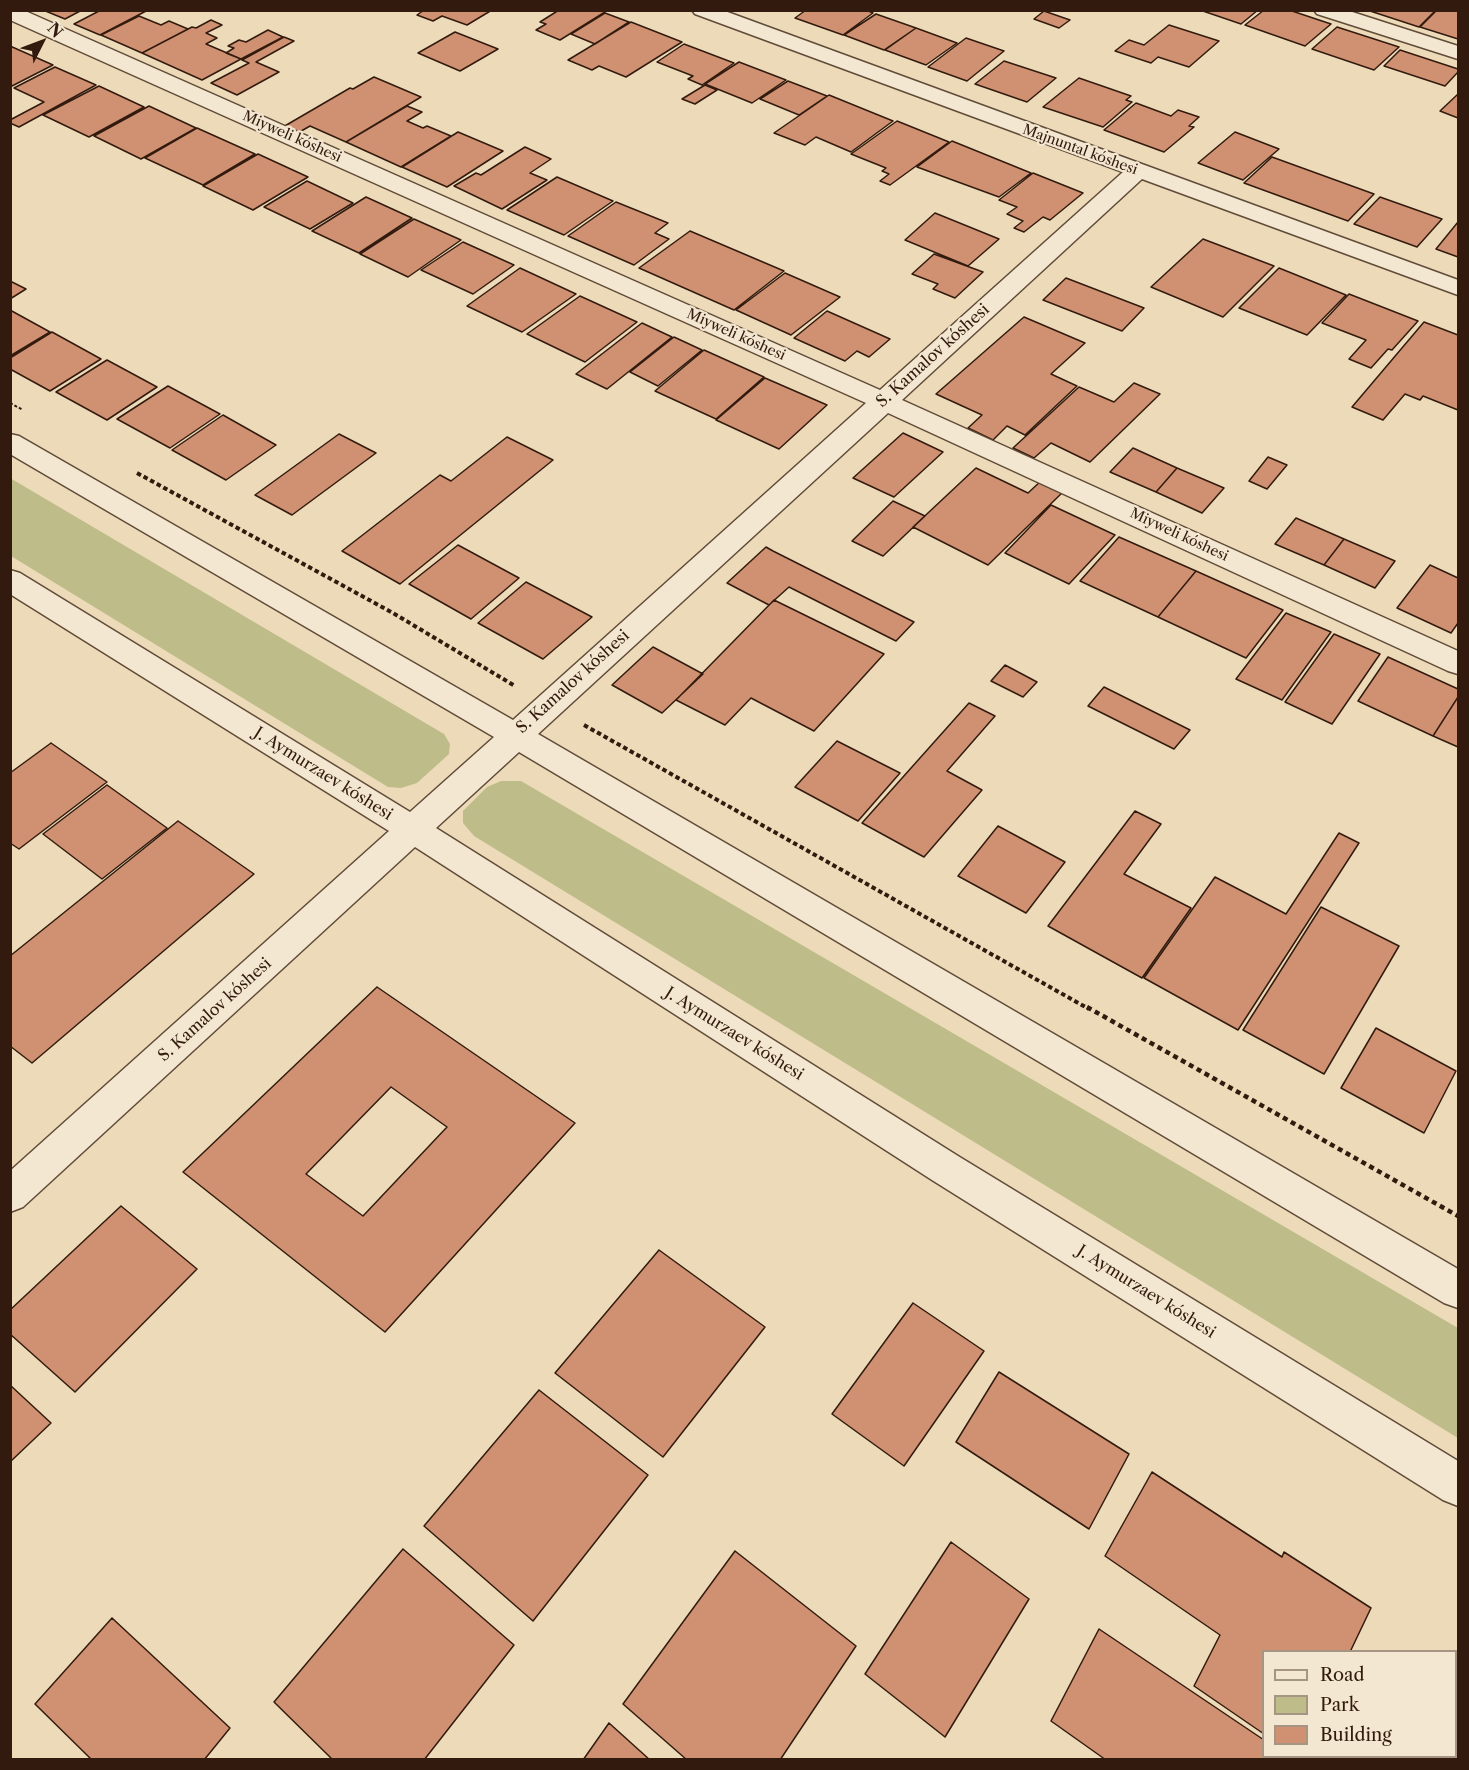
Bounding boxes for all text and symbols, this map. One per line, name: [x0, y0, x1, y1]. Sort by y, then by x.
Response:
north arrow: [12, 12, 72, 72]
text: N: [43, 18, 67, 42]
street label: Miyweli kóshesi: [240, 108, 344, 166]
street label: Majnuntal kóshesi: [1020, 121, 1140, 179]
street label: S. Kamalov kóshesi: [873, 300, 993, 412]
street label: Miyweli kóshesi: [684, 306, 788, 364]
street label: Miyweli kóshesi: [1127, 505, 1231, 565]
street label: S. Kamalov kóshesi: [513, 626, 633, 738]
street label: J. Aymurzaev kóshesi: [250, 724, 396, 824]
street label: S. Kamalov kóshesi: [155, 954, 275, 1066]
street label: J. Aymurzaev kóshesi: [661, 984, 807, 1084]
street label: J. Aymurzaev kóshesi: [1073, 1242, 1219, 1342]
legend: [1262, 1650, 1457, 1758]
text: Road: [1320, 1664, 1365, 1686]
text: Park: [1320, 1694, 1359, 1716]
text: Building: [1320, 1724, 1392, 1746]

